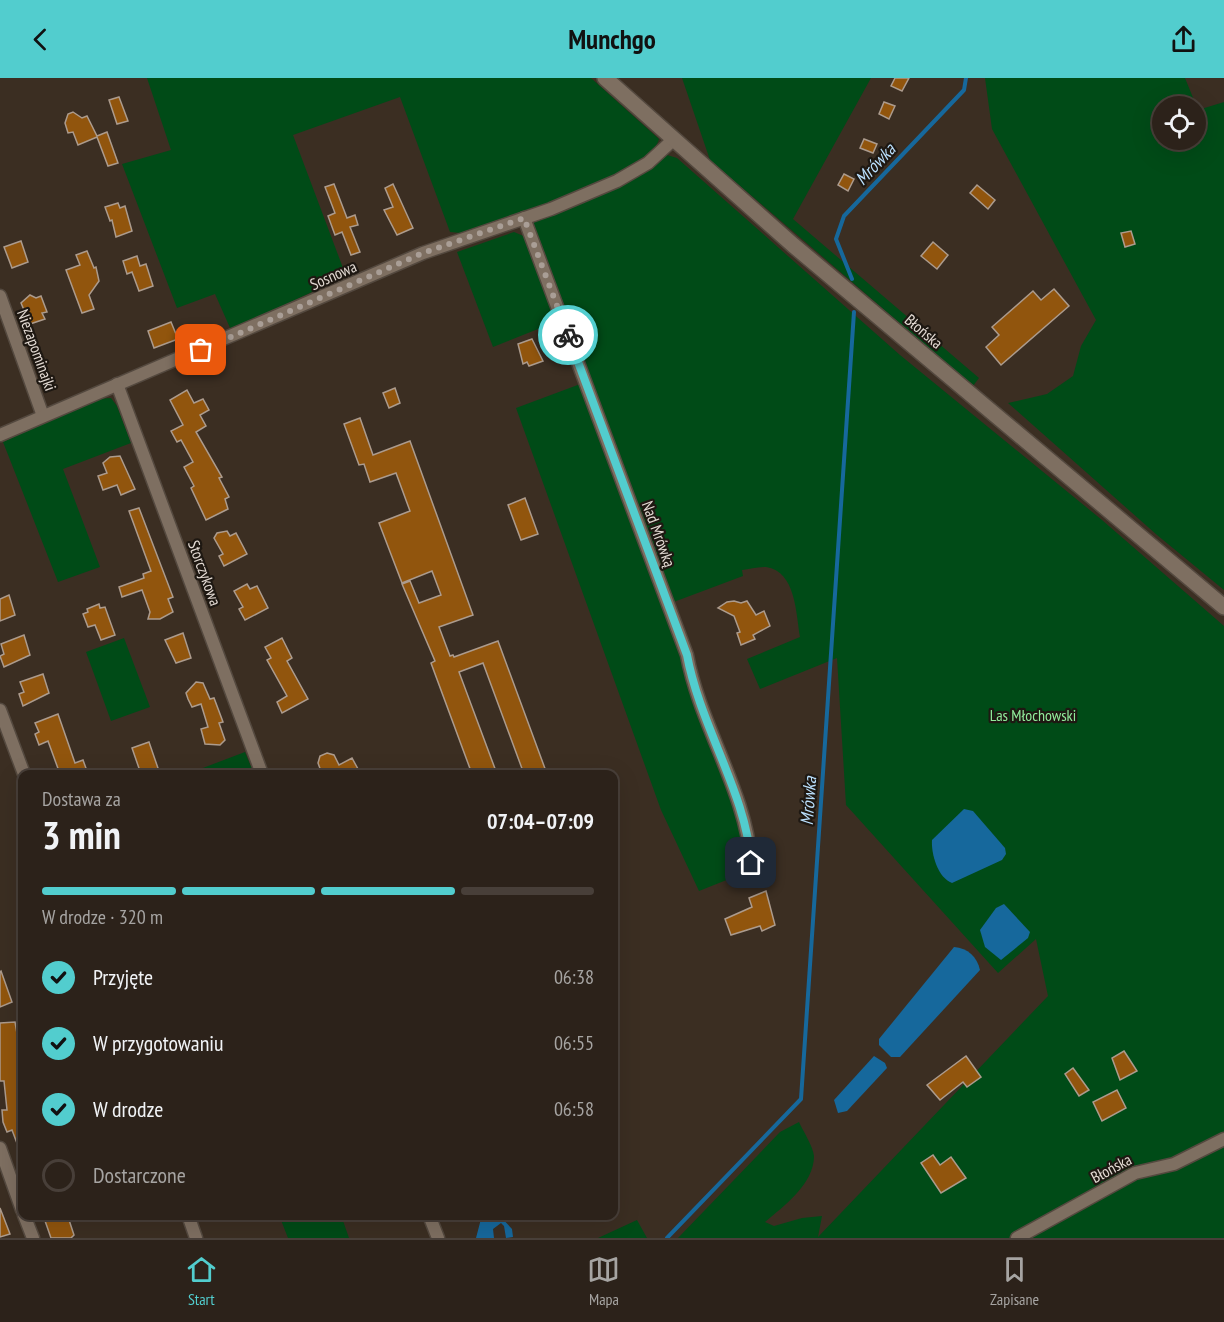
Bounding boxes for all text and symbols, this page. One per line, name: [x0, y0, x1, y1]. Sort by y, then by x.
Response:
text: Munchgo: [568, 22, 656, 56]
icon: back: [24, 23, 57, 56]
icon: share: [1167, 23, 1200, 56]
map controls: [1152, 96, 1206, 150]
button: locate: [1152, 96, 1206, 150]
water label: Mrówka: [850, 138, 901, 190]
street label: Sosnowa: [307, 256, 359, 294]
courier: [538, 305, 598, 365]
street label: Niezapominajki: [13, 307, 61, 393]
street label: Błońska: [901, 309, 947, 353]
icon: bike: [552, 319, 585, 352]
pin: [175, 324, 226, 375]
icon: bag: [184, 333, 217, 366]
street label: Nad Mrówką: [638, 498, 680, 570]
street label: Storczykowa: [184, 538, 226, 608]
park label: Las Młochowski: [990, 705, 1076, 725]
water label: Mrówka: [795, 775, 821, 826]
text: Dostawa za: [42, 786, 121, 812]
text: 07:04–07:09: [487, 807, 594, 835]
text: 3 min: [42, 809, 121, 860]
pin: [725, 837, 776, 888]
icon: home: [734, 846, 767, 879]
text: W drodze · 320 m: [42, 904, 163, 930]
icon: check: [42, 961, 75, 994]
text: Przyjęte: [93, 963, 153, 991]
text: 06:38: [554, 964, 594, 990]
icon: check: [42, 1027, 75, 1060]
text: W przygotowaniu: [93, 1029, 224, 1057]
text: 06:55: [554, 1030, 594, 1056]
icon: check: [42, 1093, 75, 1126]
text: W drodze: [93, 1095, 163, 1123]
text: 06:58: [554, 1096, 594, 1122]
street label: Błońska: [1087, 1149, 1135, 1187]
text: Dostarczone: [93, 1161, 186, 1189]
tab: Start: [185, 1253, 218, 1309]
tab: Mapa: [587, 1253, 620, 1309]
tab: Zapisane: [990, 1253, 1039, 1309]

